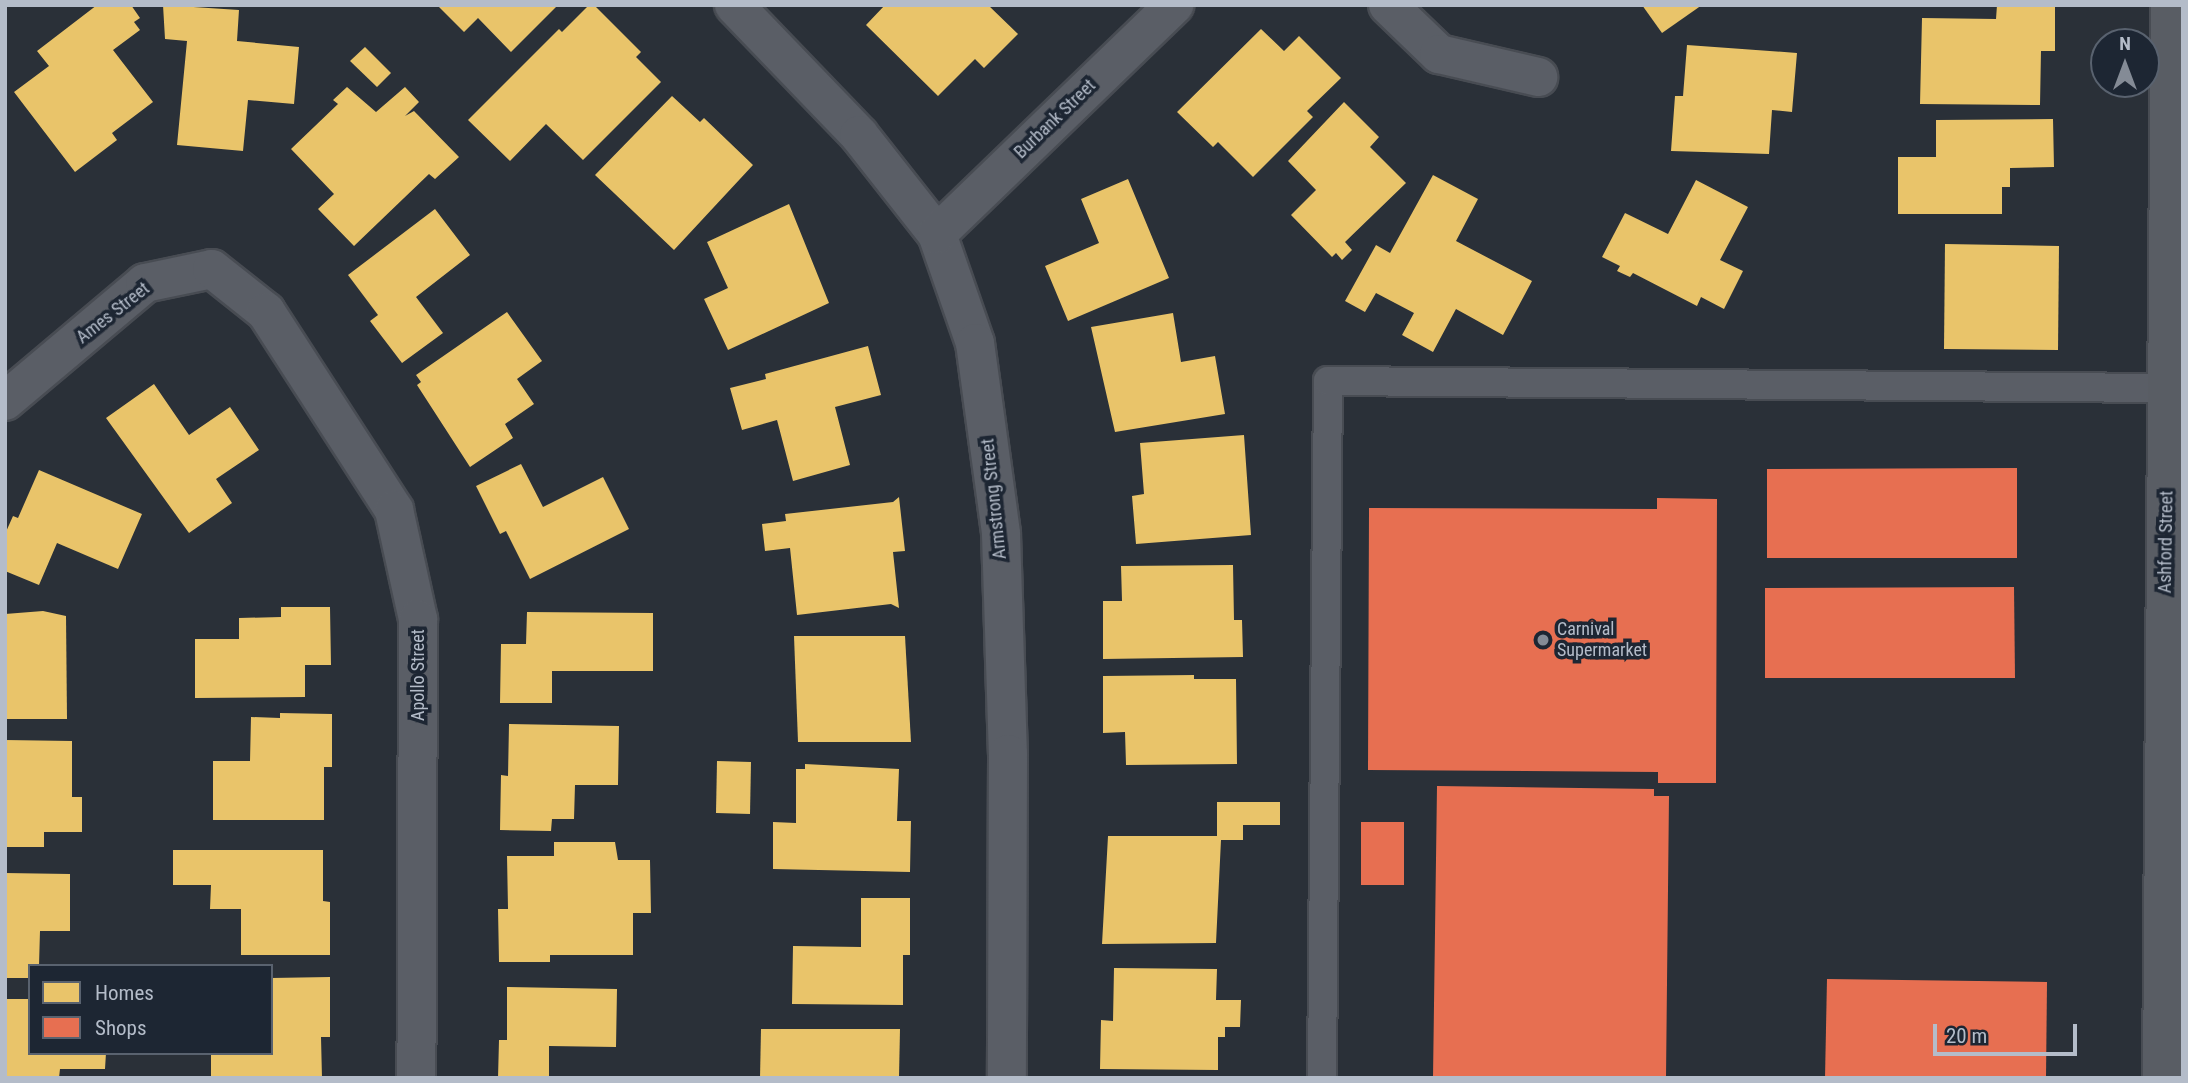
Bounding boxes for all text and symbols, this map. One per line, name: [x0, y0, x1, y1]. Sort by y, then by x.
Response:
north arrow: [2090, 28, 2160, 98]
text: N: [2119, 32, 2131, 55]
street label: Burbank Street: [1010, 75, 1100, 163]
street label: Ames Street: [72, 278, 154, 348]
street label: Armstrong Street: [977, 438, 1011, 560]
street label: Ashford Street: [2154, 491, 2178, 593]
place label: Carnival Supermarket: [1557, 619, 1647, 662]
street label: Apollo Street: [407, 629, 429, 721]
marker: Carnival Supermarket: [1535, 632, 1551, 648]
legend: [28, 964, 273, 1055]
text: Homes: [95, 981, 154, 1005]
scale bar: [1936, 1010, 2080, 1054]
text: Shops: [95, 1016, 147, 1040]
text: 20 m: [1946, 1024, 1987, 1048]

